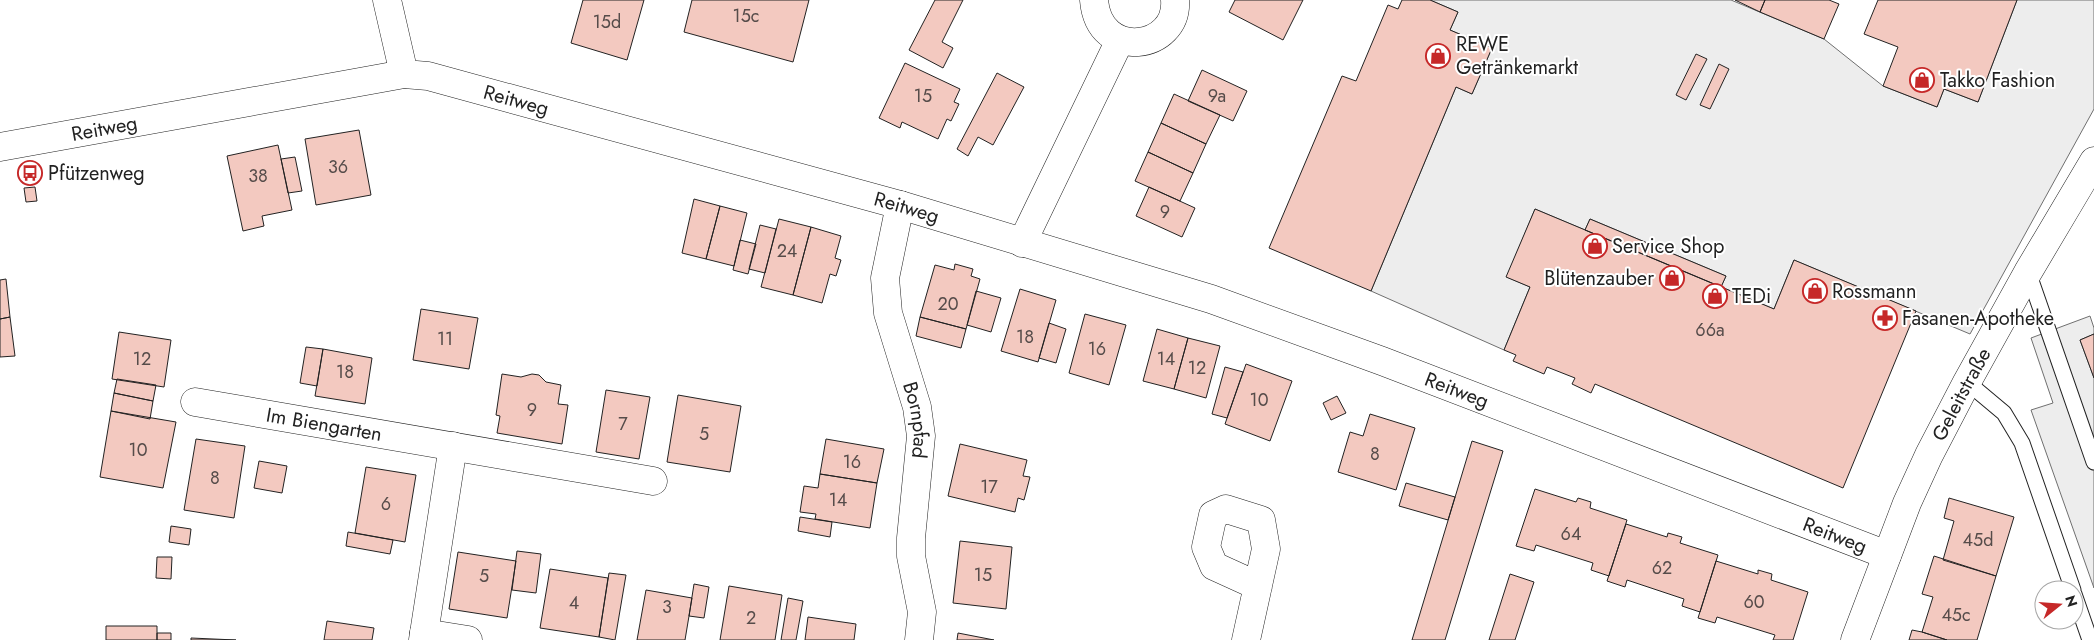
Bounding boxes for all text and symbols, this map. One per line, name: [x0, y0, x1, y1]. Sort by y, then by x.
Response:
house number: 15c: [733, 3, 759, 29]
house number: 15d: [593, 9, 621, 35]
place label: REWE Getränkemarkt: [1456, 30, 1578, 82]
shop icon: REWE Getränkemarkt: [1425, 43, 1451, 69]
place label: Takko Fashion: [1940, 66, 2055, 95]
shop icon: Takko Fashion: [1909, 67, 1935, 93]
street label: Reitweg: [480, 77, 552, 123]
house number: 15: [914, 83, 932, 109]
house number: 9a: [1208, 83, 1226, 109]
street label: Reitweg: [69, 108, 140, 148]
house number: 36: [328, 154, 348, 180]
place label: Pfützenweg: [48, 159, 145, 188]
bus stop icon: Pfützenweg: [17, 160, 43, 186]
house number: 38: [248, 163, 268, 189]
street label: Reitweg: [871, 184, 943, 231]
house number: 9: [1160, 199, 1170, 225]
place label: Service Shop: [1612, 232, 1724, 261]
shop icon: Service Shop: [1582, 233, 1608, 259]
house number: 24: [777, 238, 797, 264]
place label: Blütenzauber: [1544, 264, 1654, 293]
shop icon: Blütenzauber: [1659, 265, 1685, 291]
place label: Rossmann: [1832, 277, 1916, 306]
shop icon: Rossmann: [1802, 278, 1828, 304]
place label: TEDi: [1732, 282, 1771, 311]
shop icon: TEDi: [1702, 283, 1728, 309]
house number: 20: [937, 291, 959, 317]
place label: Fasanen-Apotheke: [1902, 304, 2054, 333]
pharmacy icon: Fasanen-Apotheke: [1872, 305, 1898, 331]
house number: 66a: [1695, 317, 1725, 343]
house number: 18: [1016, 324, 1034, 350]
house number: 11: [437, 326, 453, 352]
house number: 16: [1088, 336, 1106, 362]
street label: Geleitstraße: [1924, 342, 1998, 446]
house number: 12: [133, 346, 151, 372]
house number: 14: [1157, 346, 1175, 372]
house number: 12: [1188, 355, 1206, 381]
house number: 18: [336, 359, 354, 385]
street label: Reitweg: [1421, 364, 1493, 415]
street label: Bornpfad: [896, 378, 936, 460]
house number: 10: [1250, 387, 1269, 413]
house number: 9: [527, 397, 537, 423]
street label: Im Biengarten: [264, 400, 384, 449]
house number: 7: [618, 411, 628, 437]
house number: 5: [699, 421, 709, 447]
house number: 10: [129, 437, 148, 463]
house number: 8: [1370, 441, 1380, 467]
house number: 16: [843, 449, 861, 475]
house number: 8: [210, 465, 220, 491]
house number: 17: [980, 474, 998, 500]
house number: 14: [829, 487, 847, 513]
house number: 6: [381, 491, 391, 517]
street label: Reitweg: [1799, 510, 1871, 560]
house number: 64: [1561, 521, 1581, 547]
house number: 45d: [1963, 527, 1993, 553]
house number: 62: [1652, 555, 1672, 581]
house number: 15: [974, 562, 992, 588]
house number: 5: [479, 563, 489, 589]
north arrow: [2034, 580, 2084, 630]
house number: 60: [1743, 589, 1765, 615]
house number: 4: [569, 590, 579, 616]
text: N: [2060, 593, 2083, 609]
house number: 3: [662, 594, 672, 620]
house number: 45c: [1941, 602, 1971, 628]
house number: 2: [746, 605, 756, 631]

